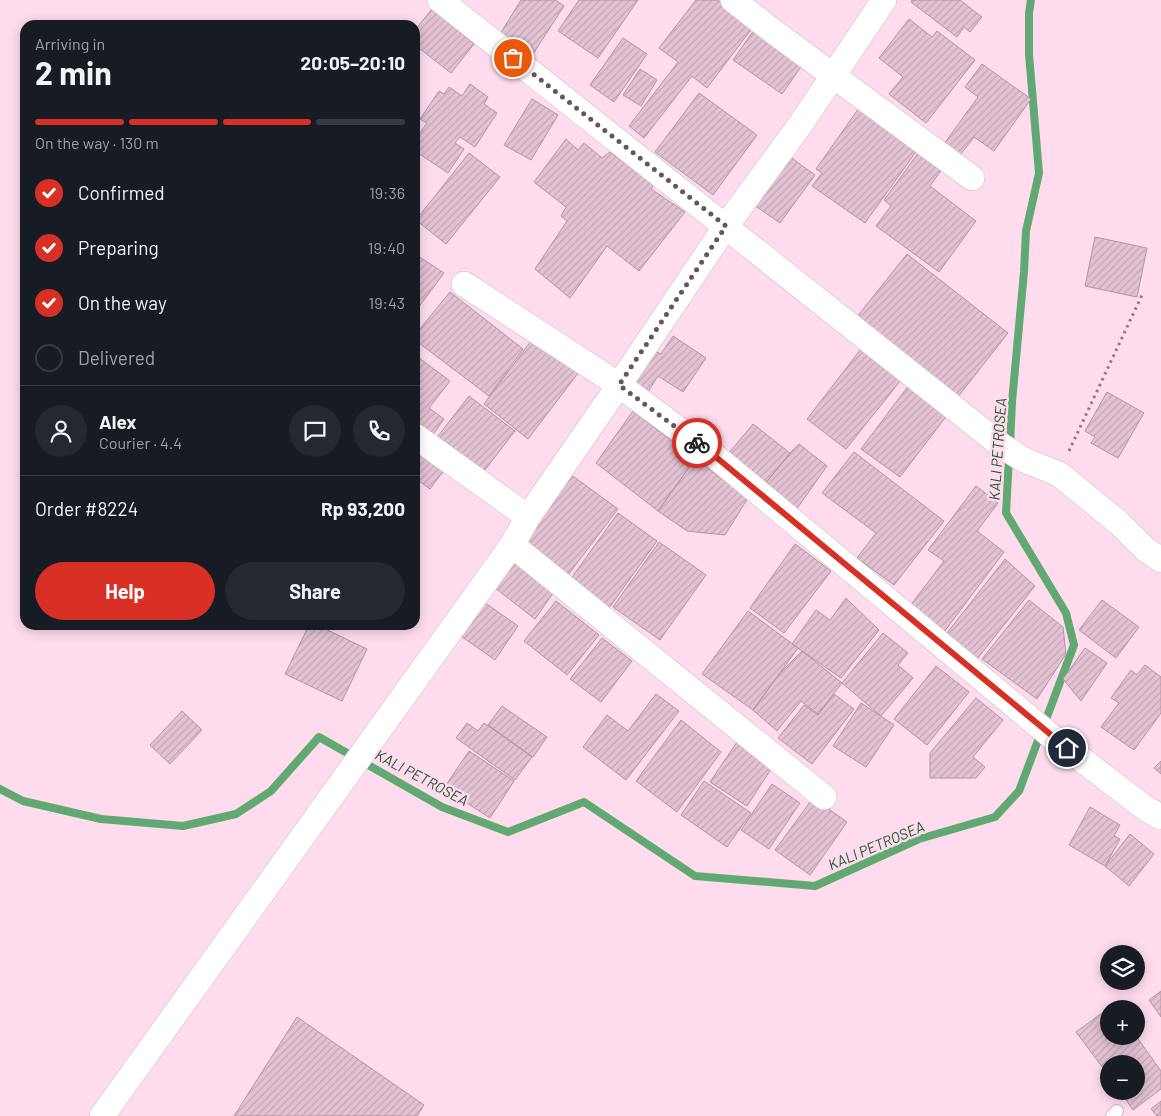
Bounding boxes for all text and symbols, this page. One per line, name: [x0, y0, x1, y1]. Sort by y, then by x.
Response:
text: Arriving in: [35, 34, 105, 53]
pin: [492, 37, 534, 79]
icon: bag: [499, 44, 527, 72]
text: 20:05–20:10: [301, 51, 405, 74]
text: 2 min: [35, 53, 112, 91]
text: On the way · 130 m: [35, 133, 159, 152]
icon: check: [35, 179, 63, 207]
text: Confirmed: [78, 181, 165, 204]
text: 19:36: [369, 183, 405, 202]
icon: check: [35, 234, 63, 262]
text: Preparing: [78, 236, 159, 259]
text: 19:40: [368, 238, 405, 257]
icon: check: [35, 289, 63, 317]
text: On the way: [78, 291, 167, 314]
text: 19:43: [369, 293, 405, 312]
text: Delivered: [78, 346, 155, 369]
water label: KALI PETROSEA: [984, 397, 1010, 501]
button: person: [35, 405, 87, 457]
button: chat: [289, 405, 341, 457]
button: phone: [353, 405, 405, 457]
text: Alex: [99, 410, 137, 433]
courier: [672, 418, 722, 468]
icon: bike: [683, 429, 711, 457]
text: Courier · 4.4: [99, 433, 182, 452]
text: Order #8224: [35, 497, 138, 520]
text: Rp 93,200: [321, 497, 405, 520]
button: Help: [35, 562, 215, 620]
button: Share: [225, 562, 405, 620]
pin: [1046, 727, 1088, 769]
icon: home: [1053, 734, 1081, 762]
water label: KALI PETROSEA: [372, 745, 472, 809]
water label: KALI PETROSEA: [825, 817, 927, 873]
map controls: [1100, 945, 1145, 1100]
button: layers: [1100, 945, 1145, 990]
button: +: [1100, 1000, 1145, 1045]
button: −: [1100, 1055, 1145, 1100]

